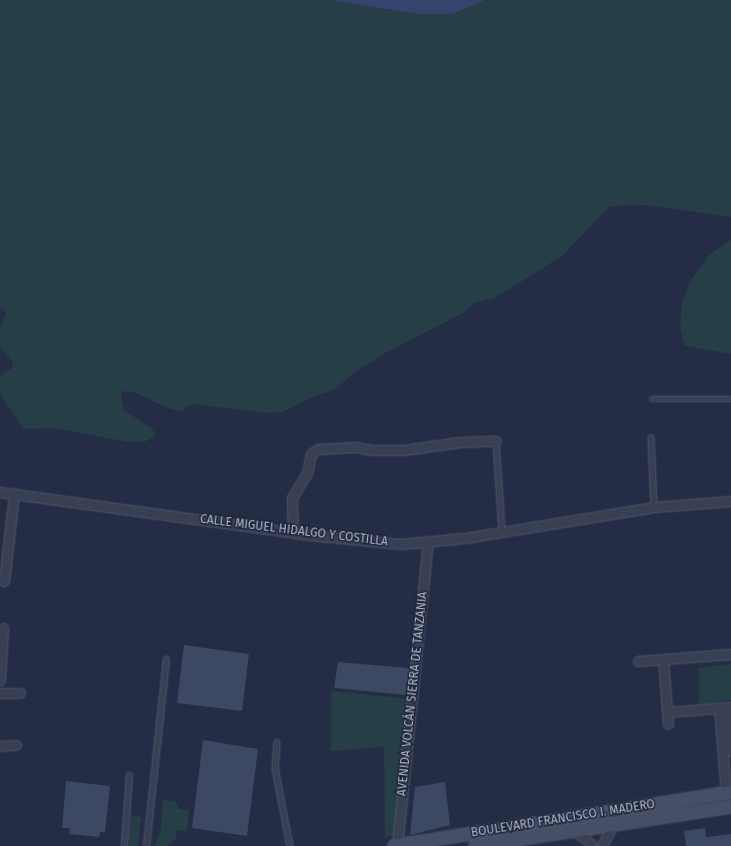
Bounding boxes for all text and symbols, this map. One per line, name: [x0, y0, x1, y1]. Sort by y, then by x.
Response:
street label: CALLE MIGUEL HIDALGO Y COSTILLA: [199, 512, 389, 550]
street label: AVENIDA VOLCÁN SIERRA DE TANZANIA: [395, 591, 431, 797]
street label: BOULEVARD FRANCISCO I. MADERO: [470, 797, 656, 841]

